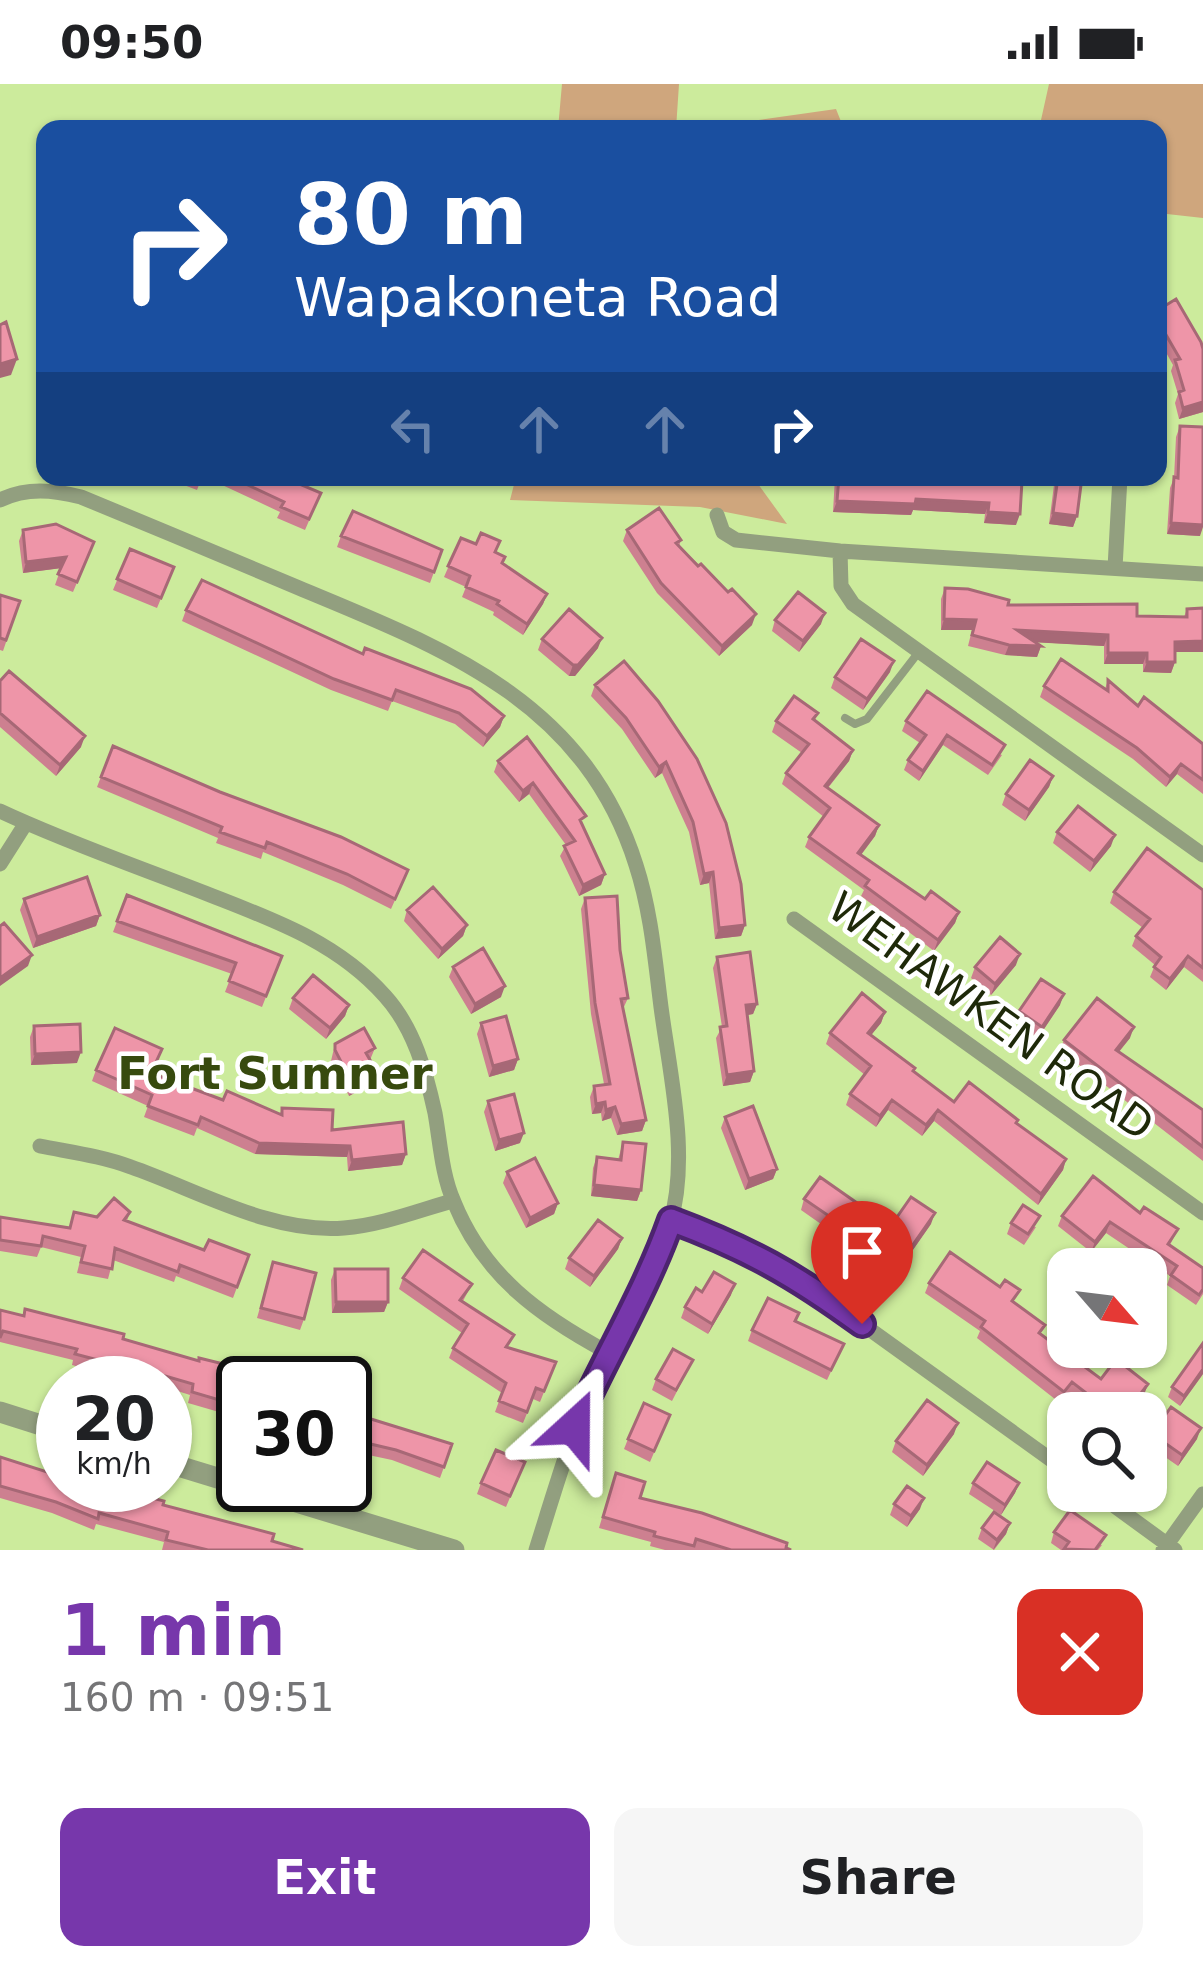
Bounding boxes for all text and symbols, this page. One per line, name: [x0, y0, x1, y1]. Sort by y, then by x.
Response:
text: 09:50: [60, 16, 203, 69]
text: 80 m: [294, 166, 528, 264]
icon: right: [96, 168, 252, 324]
text: Wapakoneta Road: [294, 266, 781, 329]
icon: left: [380, 396, 446, 462]
icon: ahead: [506, 396, 572, 462]
icon: ahead: [632, 396, 698, 462]
icon: right: [758, 396, 824, 462]
street label: WEHAWKEN ROAD: [819, 882, 1163, 1150]
district label: Fort Sumner: [117, 1047, 433, 1100]
pin: [811, 1201, 913, 1324]
icon: arrive: [829, 1219, 895, 1285]
north arrow: [1047, 1248, 1167, 1368]
map controls: [1047, 1248, 1167, 1512]
speed limit sign: 30: [216, 1356, 372, 1512]
position arrow: [511, 1364, 637, 1490]
text: 20: [72, 1384, 156, 1454]
button: search: [1047, 1392, 1167, 1512]
text: km/h: [76, 1446, 152, 1481]
text: 1 min: [60, 1588, 286, 1672]
button: close: [1017, 1589, 1143, 1715]
text: 160 m · 09:51: [60, 1675, 334, 1720]
button: Exit: [60, 1808, 590, 1946]
button: Share: [614, 1808, 1143, 1946]

